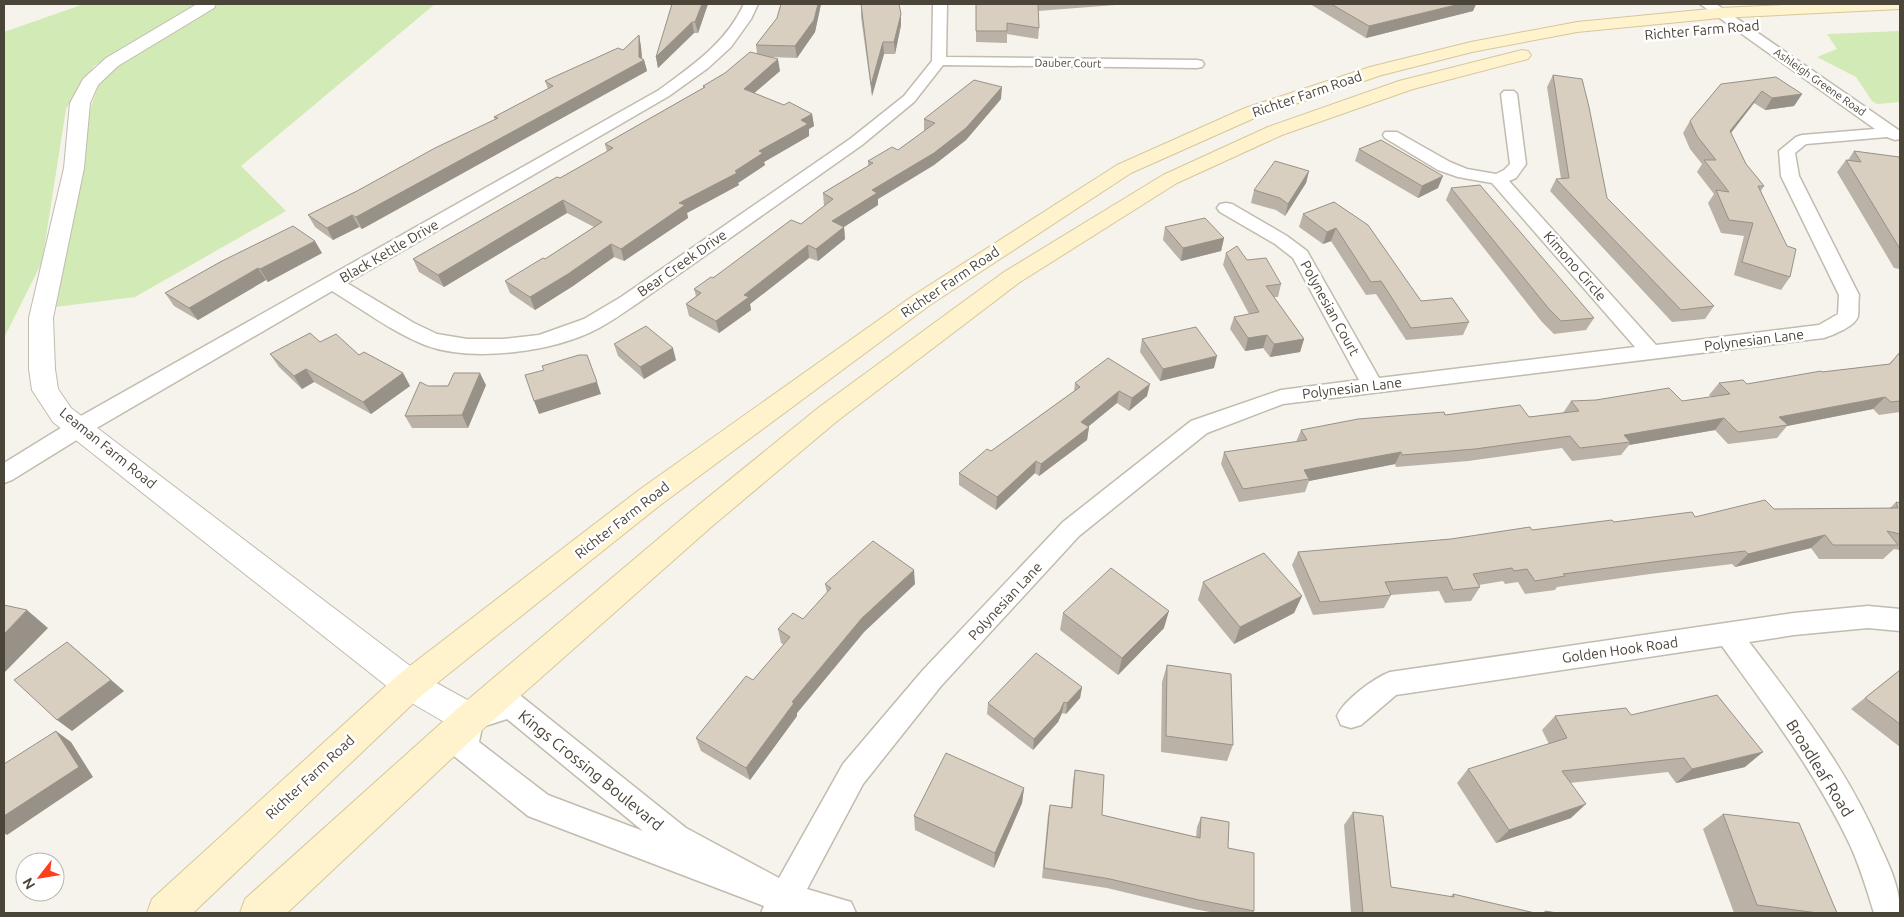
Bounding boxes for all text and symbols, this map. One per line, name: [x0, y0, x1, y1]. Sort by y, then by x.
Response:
street label: Richter Farm Road: [1644, 17, 1760, 43]
street label: Ashleigh Greene Road: [1772, 46, 1868, 118]
street label: Dauber Court: [1034, 56, 1102, 70]
street label: Richter Farm Road: [1250, 68, 1364, 120]
street label: Black Kettle Drive: [337, 216, 441, 286]
street label: Bear Creek Drive: [634, 226, 730, 300]
street label: Kimono Circle: [1540, 228, 1610, 304]
street label: Richter Farm Road: [898, 243, 1002, 321]
street label: Polynesian Court: [1297, 258, 1363, 359]
street label: Polynesian Lane: [1703, 326, 1805, 354]
street label: Polynesian Lane: [1301, 374, 1403, 402]
street label: Leaman Farm Road: [57, 404, 159, 492]
street label: Richter Farm Road: [572, 478, 672, 562]
street label: Polynesian Lane: [965, 559, 1045, 643]
street label: Golden Hook Road: [1561, 634, 1679, 666]
street label: Kings Crossing Boulevard: [515, 706, 667, 834]
street label: Broadleaf Road: [1783, 716, 1857, 820]
street label: Richter Farm Road: [262, 732, 358, 822]
north arrow: [15, 852, 65, 902]
text: N: [19, 875, 38, 892]

